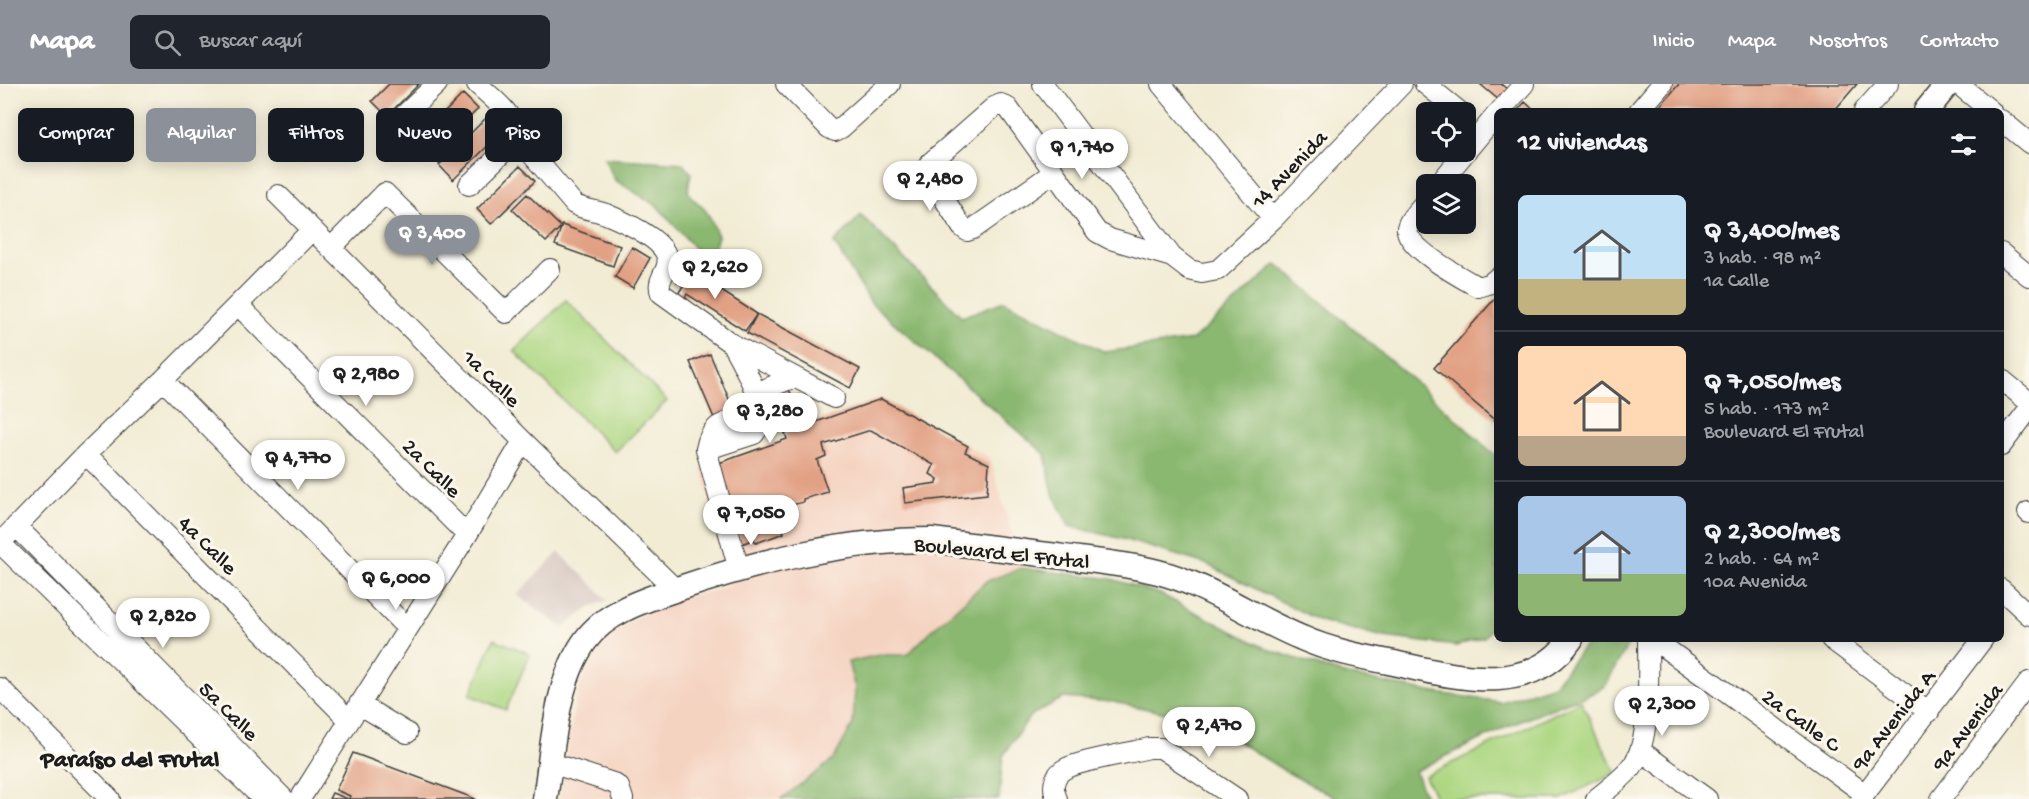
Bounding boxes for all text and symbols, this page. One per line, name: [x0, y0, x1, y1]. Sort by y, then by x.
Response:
search box: [130, 15, 550, 69]
text: Mapa: [30, 26, 94, 59]
icon: search: [151, 26, 184, 59]
text: Buscar aquí: [199, 29, 302, 55]
text: Inicio: [1653, 30, 1695, 55]
text: Mapa: [1728, 30, 1776, 55]
text: Nosotros: [1809, 30, 1887, 55]
text: Contacto: [1920, 30, 1999, 55]
map controls: [1416, 102, 1476, 234]
button: locate: [1416, 102, 1476, 162]
chip: Comprar: [18, 108, 134, 162]
chip: Alquilar: [146, 108, 256, 162]
chip: Filtros: [268, 108, 364, 162]
chip: Nuevo: [376, 108, 473, 162]
chip: Piso: [485, 108, 562, 162]
street label: 14 Avenida: [1246, 126, 1335, 216]
icon: filters: [1947, 128, 1980, 161]
pin: Q 1,740: [1027, 129, 1137, 180]
text: 12 viviendas: [1518, 129, 1647, 160]
text: Q 1,740: [1050, 137, 1114, 160]
pin: Q 2,480: [875, 161, 985, 212]
text: Q 2,480: [897, 169, 963, 192]
button: layers: [1416, 174, 1476, 234]
pin: Q 3,400: [377, 215, 487, 266]
text: Q 3,400/mes: [1704, 217, 1839, 248]
icon: home: [1566, 219, 1638, 291]
text: Q 3,400: [398, 223, 466, 246]
text: 3 hab. · 98 m²: [1704, 248, 1821, 271]
pin: Q 2,620: [660, 249, 770, 300]
text: Q 2,620: [682, 257, 748, 280]
text: 1a Calle: [1704, 271, 1769, 294]
street label: 1a Calle: [455, 345, 525, 415]
pin: Q 2,980: [311, 356, 421, 407]
text: Q 2,980: [333, 364, 399, 387]
text: Q 7,050/mes: [1704, 368, 1840, 399]
icon: home: [1566, 370, 1638, 442]
pin: Q 3,280: [715, 393, 825, 444]
text: 5 hab. · 173 m²: [1704, 399, 1829, 422]
text: Q 3,280: [737, 401, 803, 424]
text: Boulevard El Frutal: [1704, 422, 1864, 445]
street label: 2a Calle: [395, 435, 466, 505]
pin: Q 4,770: [243, 440, 353, 491]
text: Q 4,770: [265, 448, 331, 471]
pin: Q 7,050: [696, 495, 806, 546]
text: Q 7,050: [717, 503, 785, 526]
street label: 4a Calle: [171, 512, 242, 582]
text: Q 2,300/mes: [1704, 518, 1839, 549]
icon: home: [1566, 520, 1638, 592]
street label: Boulevard El Frutal: [912, 533, 1091, 577]
text: 2 hab. · 64 m²: [1704, 549, 1819, 572]
pin: Q 6,000: [341, 560, 451, 611]
text: Q 6,000: [362, 568, 430, 591]
text: 10a Avenida: [1704, 572, 1807, 595]
pin: Q 2,820: [108, 598, 218, 649]
text: Q 2,820: [130, 606, 196, 629]
street label: 9a Avenida A: [1847, 665, 1943, 778]
street label: 5a Calle: [192, 677, 263, 749]
street label: 9a Avenida: [1927, 679, 2011, 778]
street label: 2a Calle C: [1755, 685, 1846, 761]
pin: Q 2,300: [1607, 686, 1717, 737]
text: Q 2,300: [1628, 694, 1696, 717]
pin: Q 2,470: [1154, 707, 1264, 758]
text: Q 2,470: [1176, 715, 1242, 738]
district label: Paraíso del Frutal: [39, 747, 219, 776]

